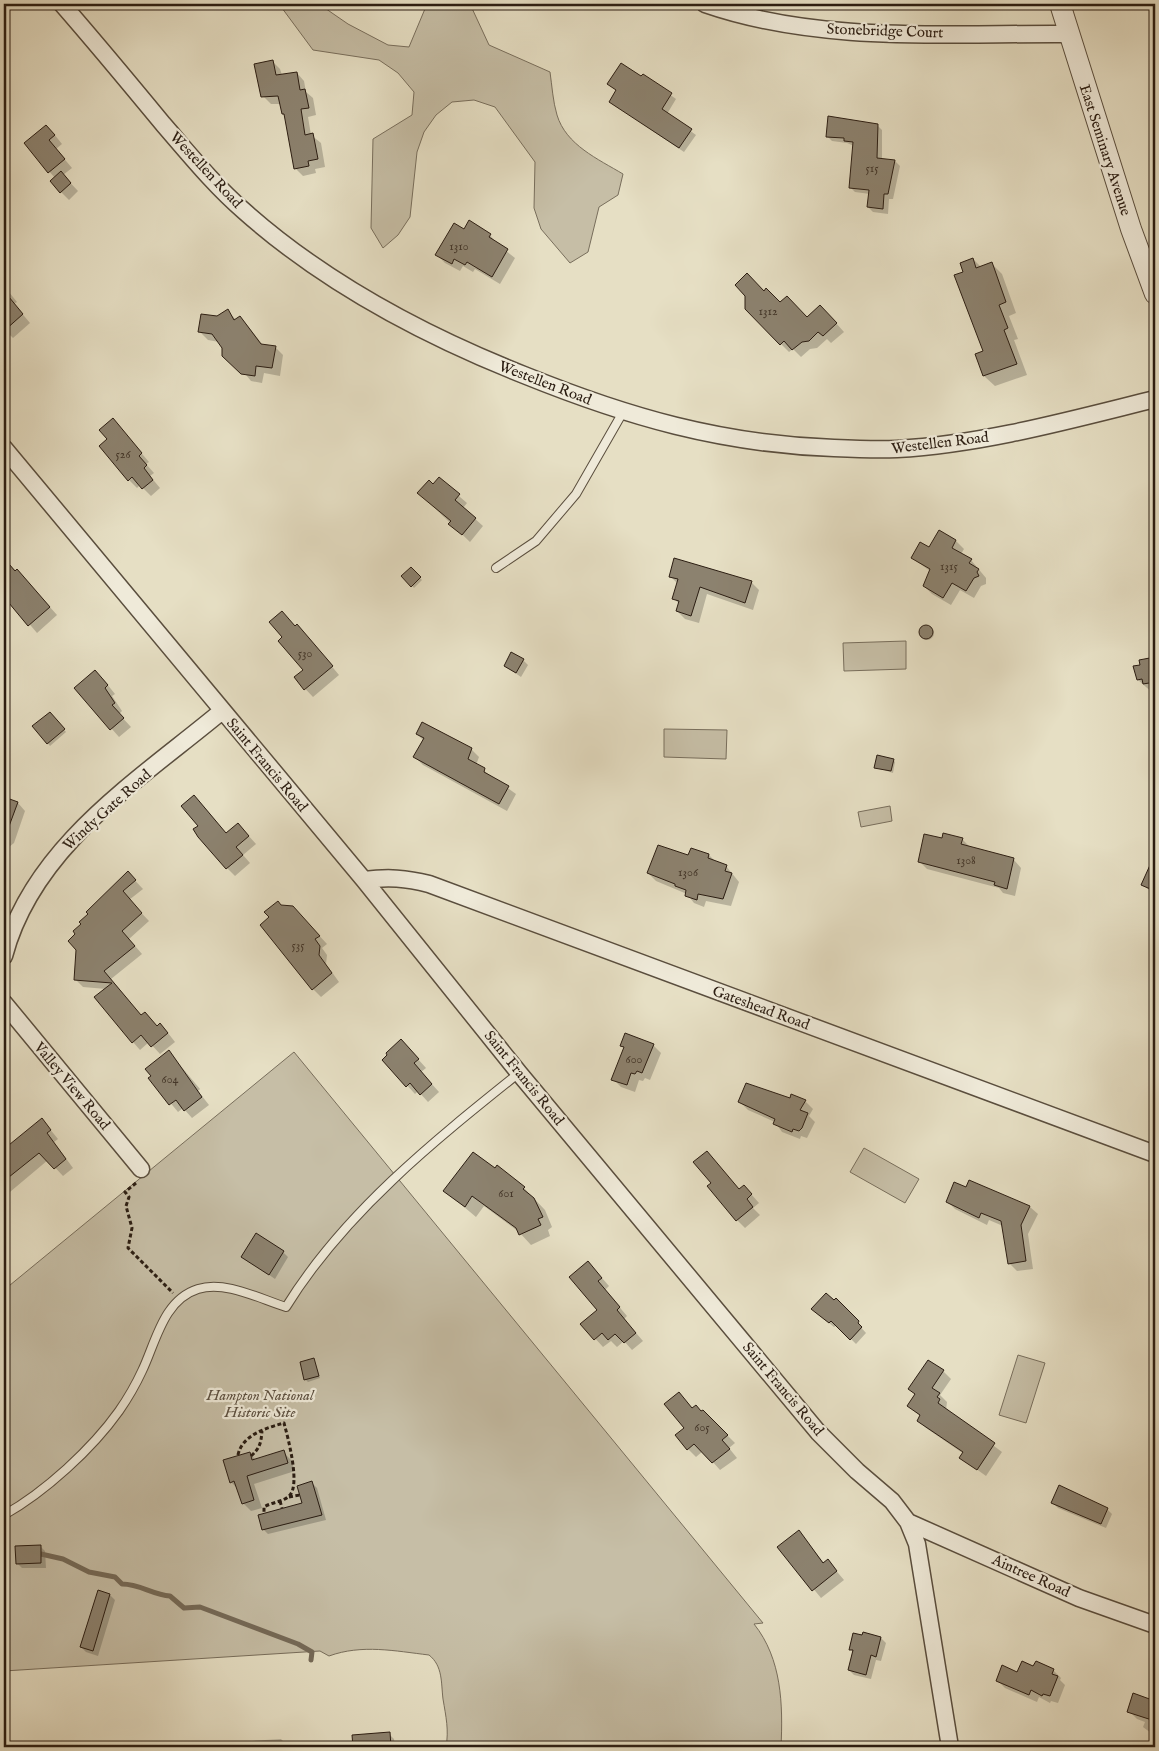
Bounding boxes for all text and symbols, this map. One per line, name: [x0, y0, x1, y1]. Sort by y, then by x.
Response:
street label: Stonebridge Court: [826, 19, 944, 43]
street label: East Seminary Avenue: [1075, 82, 1135, 218]
street label: Westellen Road: [166, 128, 247, 213]
house number: 515: [865, 161, 879, 176]
house number: 1310: [449, 239, 469, 254]
house number: 1312: [758, 304, 778, 319]
street label: Westellen Road: [496, 357, 595, 410]
street label: Westellen Road: [890, 427, 991, 458]
house number: 526: [116, 447, 131, 462]
house number: 1315: [940, 559, 959, 574]
house number: 530: [298, 646, 312, 661]
street label: Saint Francis Road: [222, 714, 312, 817]
street label: Windy Gate Road: [59, 765, 156, 855]
house number: 1308: [956, 853, 976, 868]
house number: 1306: [678, 865, 699, 880]
house number: 535: [291, 938, 305, 953]
street label: Gateshead Road: [710, 982, 813, 1035]
street label: Saint Francis Road: [480, 1027, 569, 1130]
street label: Valley View Road: [29, 1037, 115, 1135]
house number: 600: [626, 1052, 643, 1067]
house number: 604: [162, 1072, 179, 1087]
house number: 601: [498, 1186, 514, 1201]
street label: Saint Francis Road: [738, 1338, 828, 1441]
park label: Hampton National Historic Site: [206, 1386, 315, 1422]
house number: 605: [694, 1420, 710, 1435]
street label: Aintree Road: [988, 1550, 1074, 1602]

